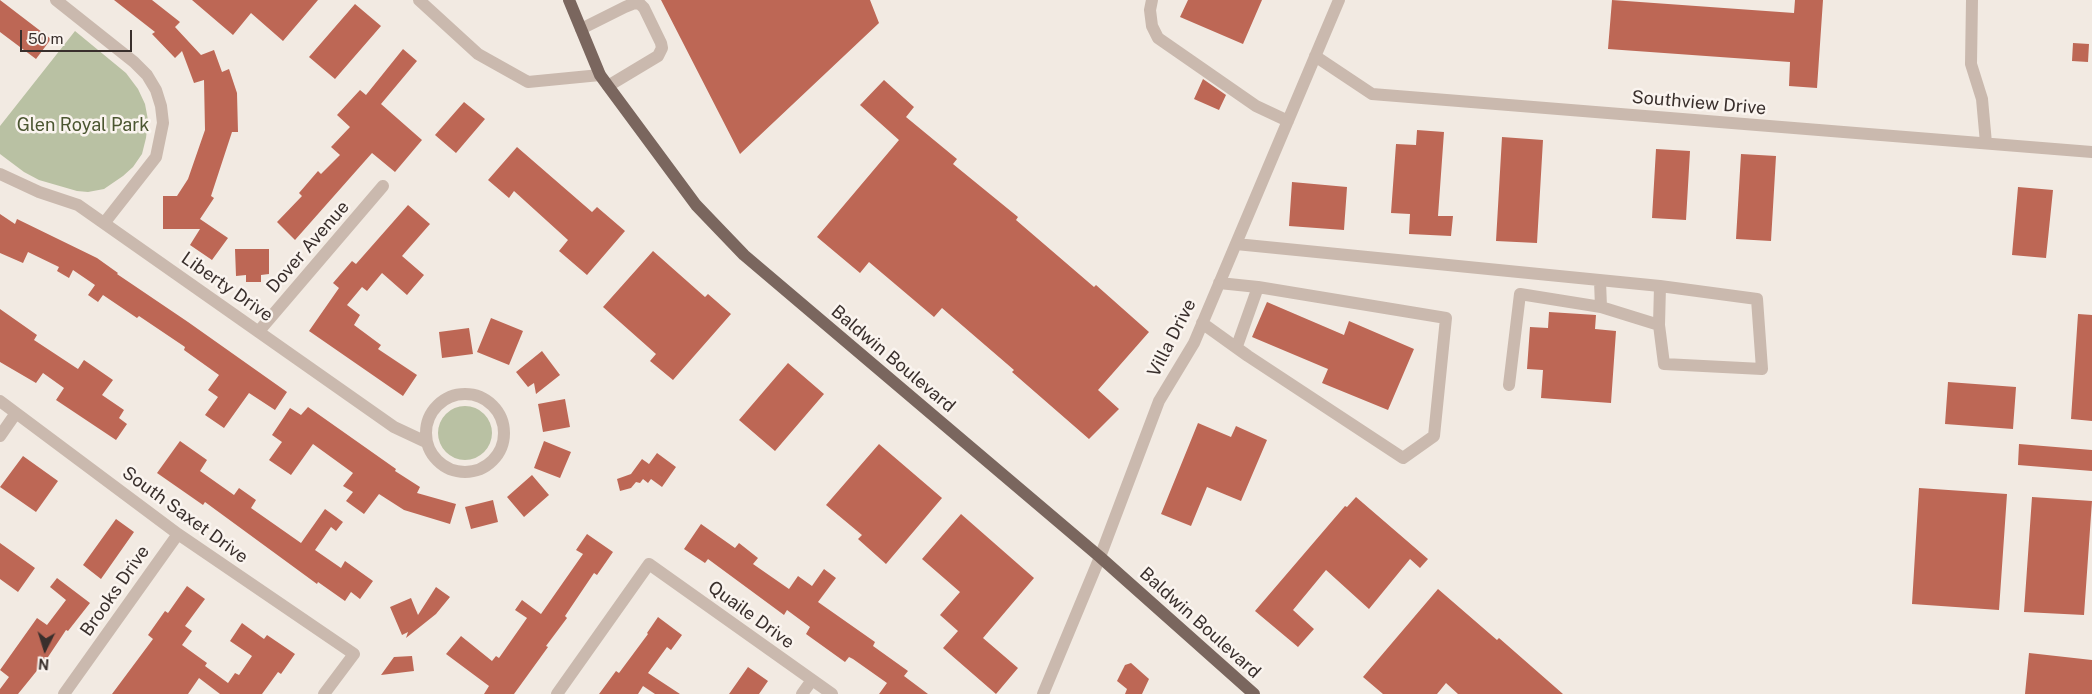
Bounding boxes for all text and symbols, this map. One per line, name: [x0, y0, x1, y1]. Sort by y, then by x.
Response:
scale bar: [22, 20, 135, 52]
text: 50 m: [28, 30, 63, 47]
street label: Southview Drive: [1631, 86, 1767, 120]
park label: Glen Royal Park: [17, 114, 149, 136]
street label: Dover Avenue: [262, 197, 354, 297]
street label: Liberty Drive: [177, 248, 277, 326]
street label: Villa Drive: [1143, 295, 1201, 381]
street label: Baldwin Boulevard: [827, 301, 959, 417]
street label: South Saxet Drive: [118, 462, 252, 568]
street label: Brooks Drive: [76, 541, 154, 641]
street label: Baldwin Boulevard: [1135, 563, 1265, 683]
street label: Quaile Drive: [704, 577, 798, 653]
north arrow: [20, 624, 70, 674]
text: N: [38, 655, 50, 672]

